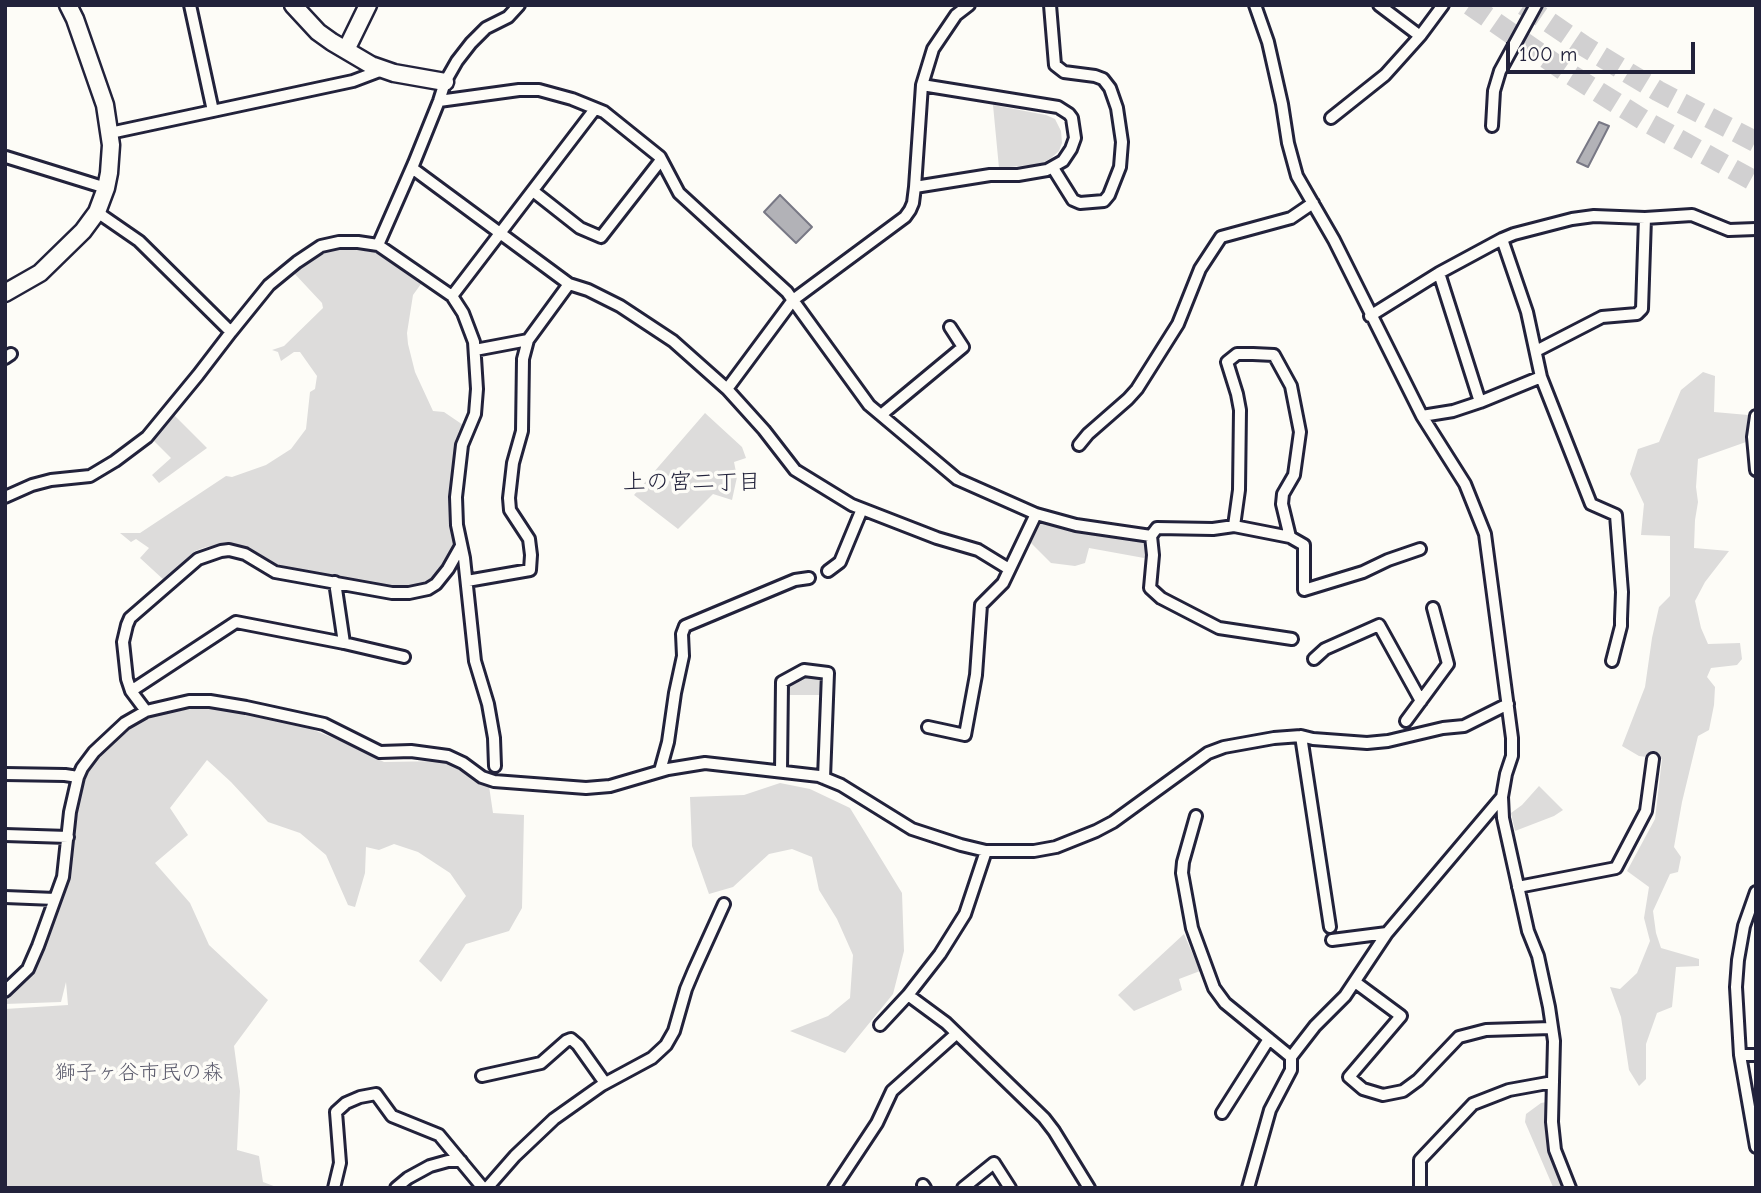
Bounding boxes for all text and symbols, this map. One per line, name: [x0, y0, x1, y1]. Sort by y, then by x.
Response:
scale bar: [1509, 28, 1698, 72]
text: 100 m: [1519, 42, 1577, 66]
district label: 上の宮二丁目: [623, 468, 761, 496]
park label: 獅子ヶ谷市民の森: [55, 1060, 223, 1086]

